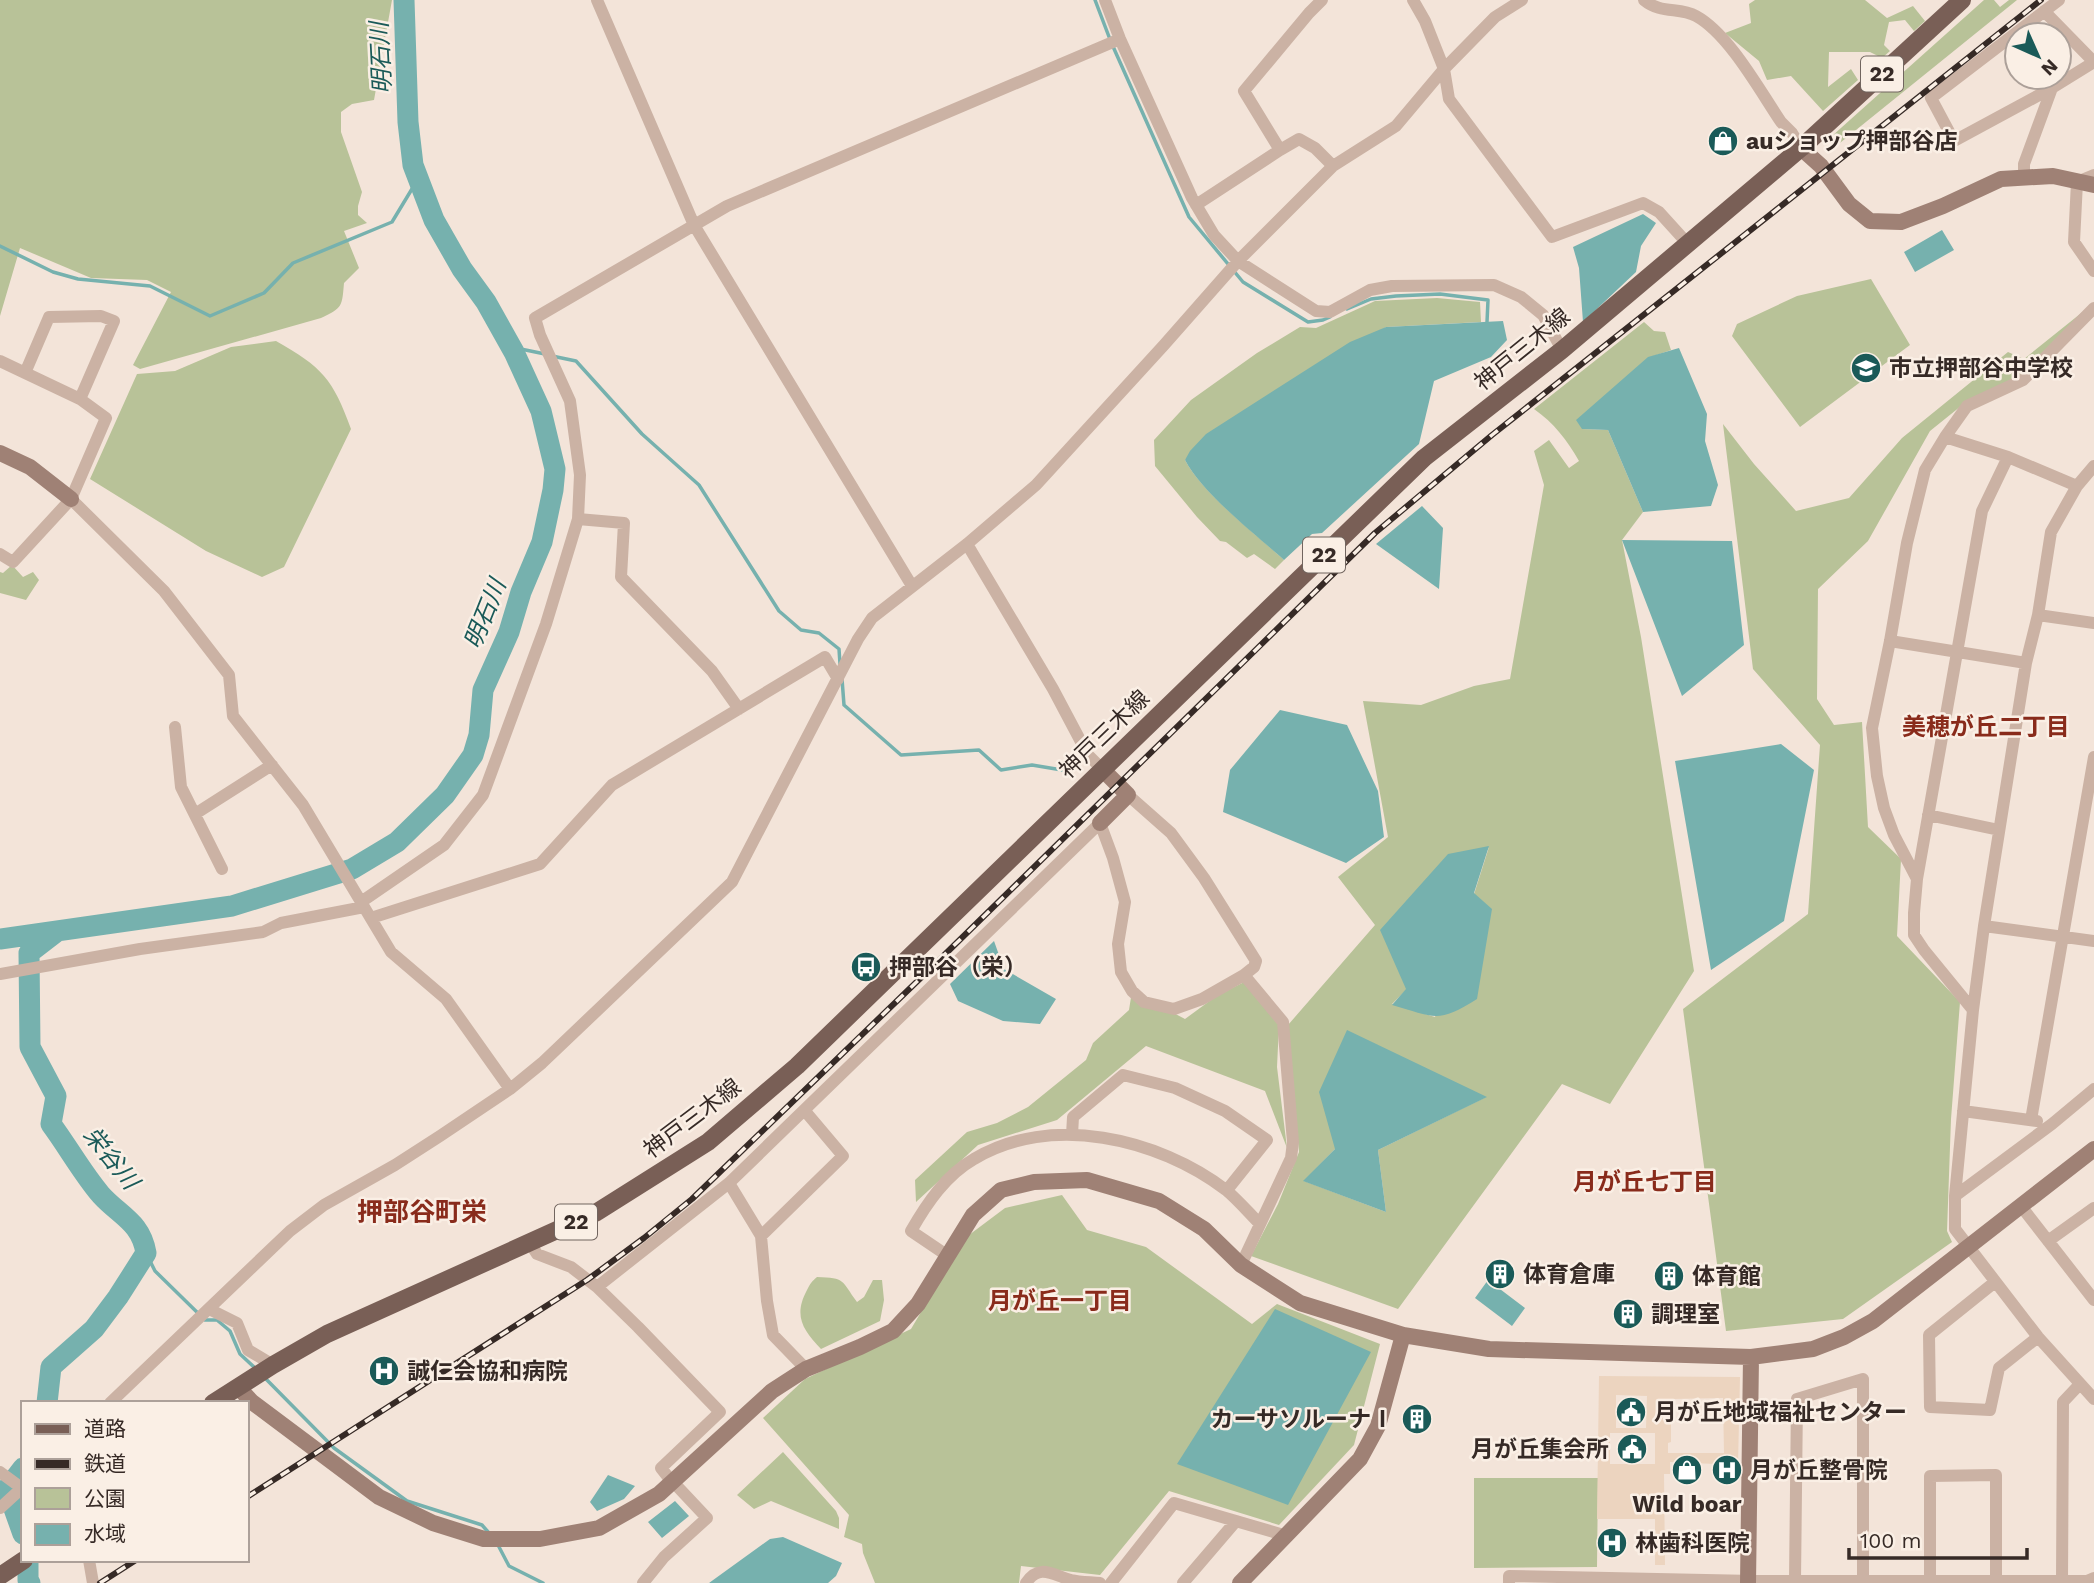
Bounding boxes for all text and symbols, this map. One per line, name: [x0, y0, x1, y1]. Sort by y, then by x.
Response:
water label: 明石川: [365, 18, 397, 95]
north arrow: [2003, 21, 2073, 91]
text: N: [2037, 55, 2063, 81]
road number: 22: [1861, 56, 1903, 92]
shop icon: auショップ押部谷店: [1706, 124, 1740, 158]
place label: auショップ押部谷店: [1746, 128, 1958, 155]
street label: 神戸三木線: [1469, 303, 1575, 396]
school or university icon: 市立押部谷中学校: [1849, 351, 1883, 385]
place label: 市立押部谷中学校: [1889, 355, 2073, 382]
road number: 22: [1303, 538, 1345, 572]
water label: 明石川: [459, 573, 513, 653]
street label: 神戸三木線: [1054, 685, 1155, 784]
district label: 美穂が丘二丁目: [1902, 713, 2070, 741]
bus stop icon: 押部谷（栄）: [849, 950, 883, 984]
place label: 押部谷（栄）: [889, 954, 1027, 981]
street label: 神戸三木線: [638, 1073, 746, 1164]
water label: 栄谷川: [77, 1121, 146, 1197]
district label: 月が丘七丁目: [1573, 1168, 1717, 1196]
district label: 押部谷町栄: [357, 1197, 487, 1227]
road number: 22: [555, 1204, 597, 1240]
building icon: 体育倉庫: [1483, 1257, 1517, 1291]
building icon: 体育館: [1652, 1259, 1686, 1293]
place label: 体育倉庫: [1523, 1261, 1615, 1288]
place label: 体育館: [1692, 1263, 1761, 1290]
district label: 月が丘一丁目: [988, 1287, 1132, 1315]
building icon: 調理室: [1611, 1297, 1645, 1331]
place label: 調理室: [1651, 1301, 1720, 1328]
hospital icon: 誠仁会協和病院: [367, 1354, 401, 1388]
place label: 誠仁会協和病院: [407, 1358, 568, 1385]
public building icon: 月が丘地域福祉センター: [1614, 1395, 1648, 1429]
place label: 月が丘地域福祉センター: [1654, 1399, 1907, 1426]
legend: [21, 1401, 248, 1562]
building icon: カーサソルーナⅠ: [1400, 1402, 1434, 1436]
place label: カーサソルーナⅠ: [1210, 1406, 1394, 1433]
text: 道路: [84, 1416, 126, 1441]
public building icon: 月が丘集会所: [1615, 1432, 1649, 1466]
place label: 月が丘集会所: [1471, 1436, 1609, 1463]
text: 鉄道: [84, 1451, 126, 1476]
shop icon: Wild boar: [1670, 1453, 1704, 1487]
hospital icon: 月が丘整骨院: [1710, 1453, 1744, 1487]
place label: 月が丘整骨院: [1750, 1457, 1888, 1484]
text: 公園: [84, 1486, 126, 1511]
place label: Wild boar: [1632, 1491, 1742, 1518]
scale bar: [1849, 1516, 2028, 1560]
text: 水域: [84, 1521, 126, 1546]
hospital icon: 林歯科医院: [1595, 1526, 1629, 1560]
text: 100 m: [1860, 1528, 1922, 1553]
place label: 林歯科医院: [1635, 1530, 1750, 1557]

